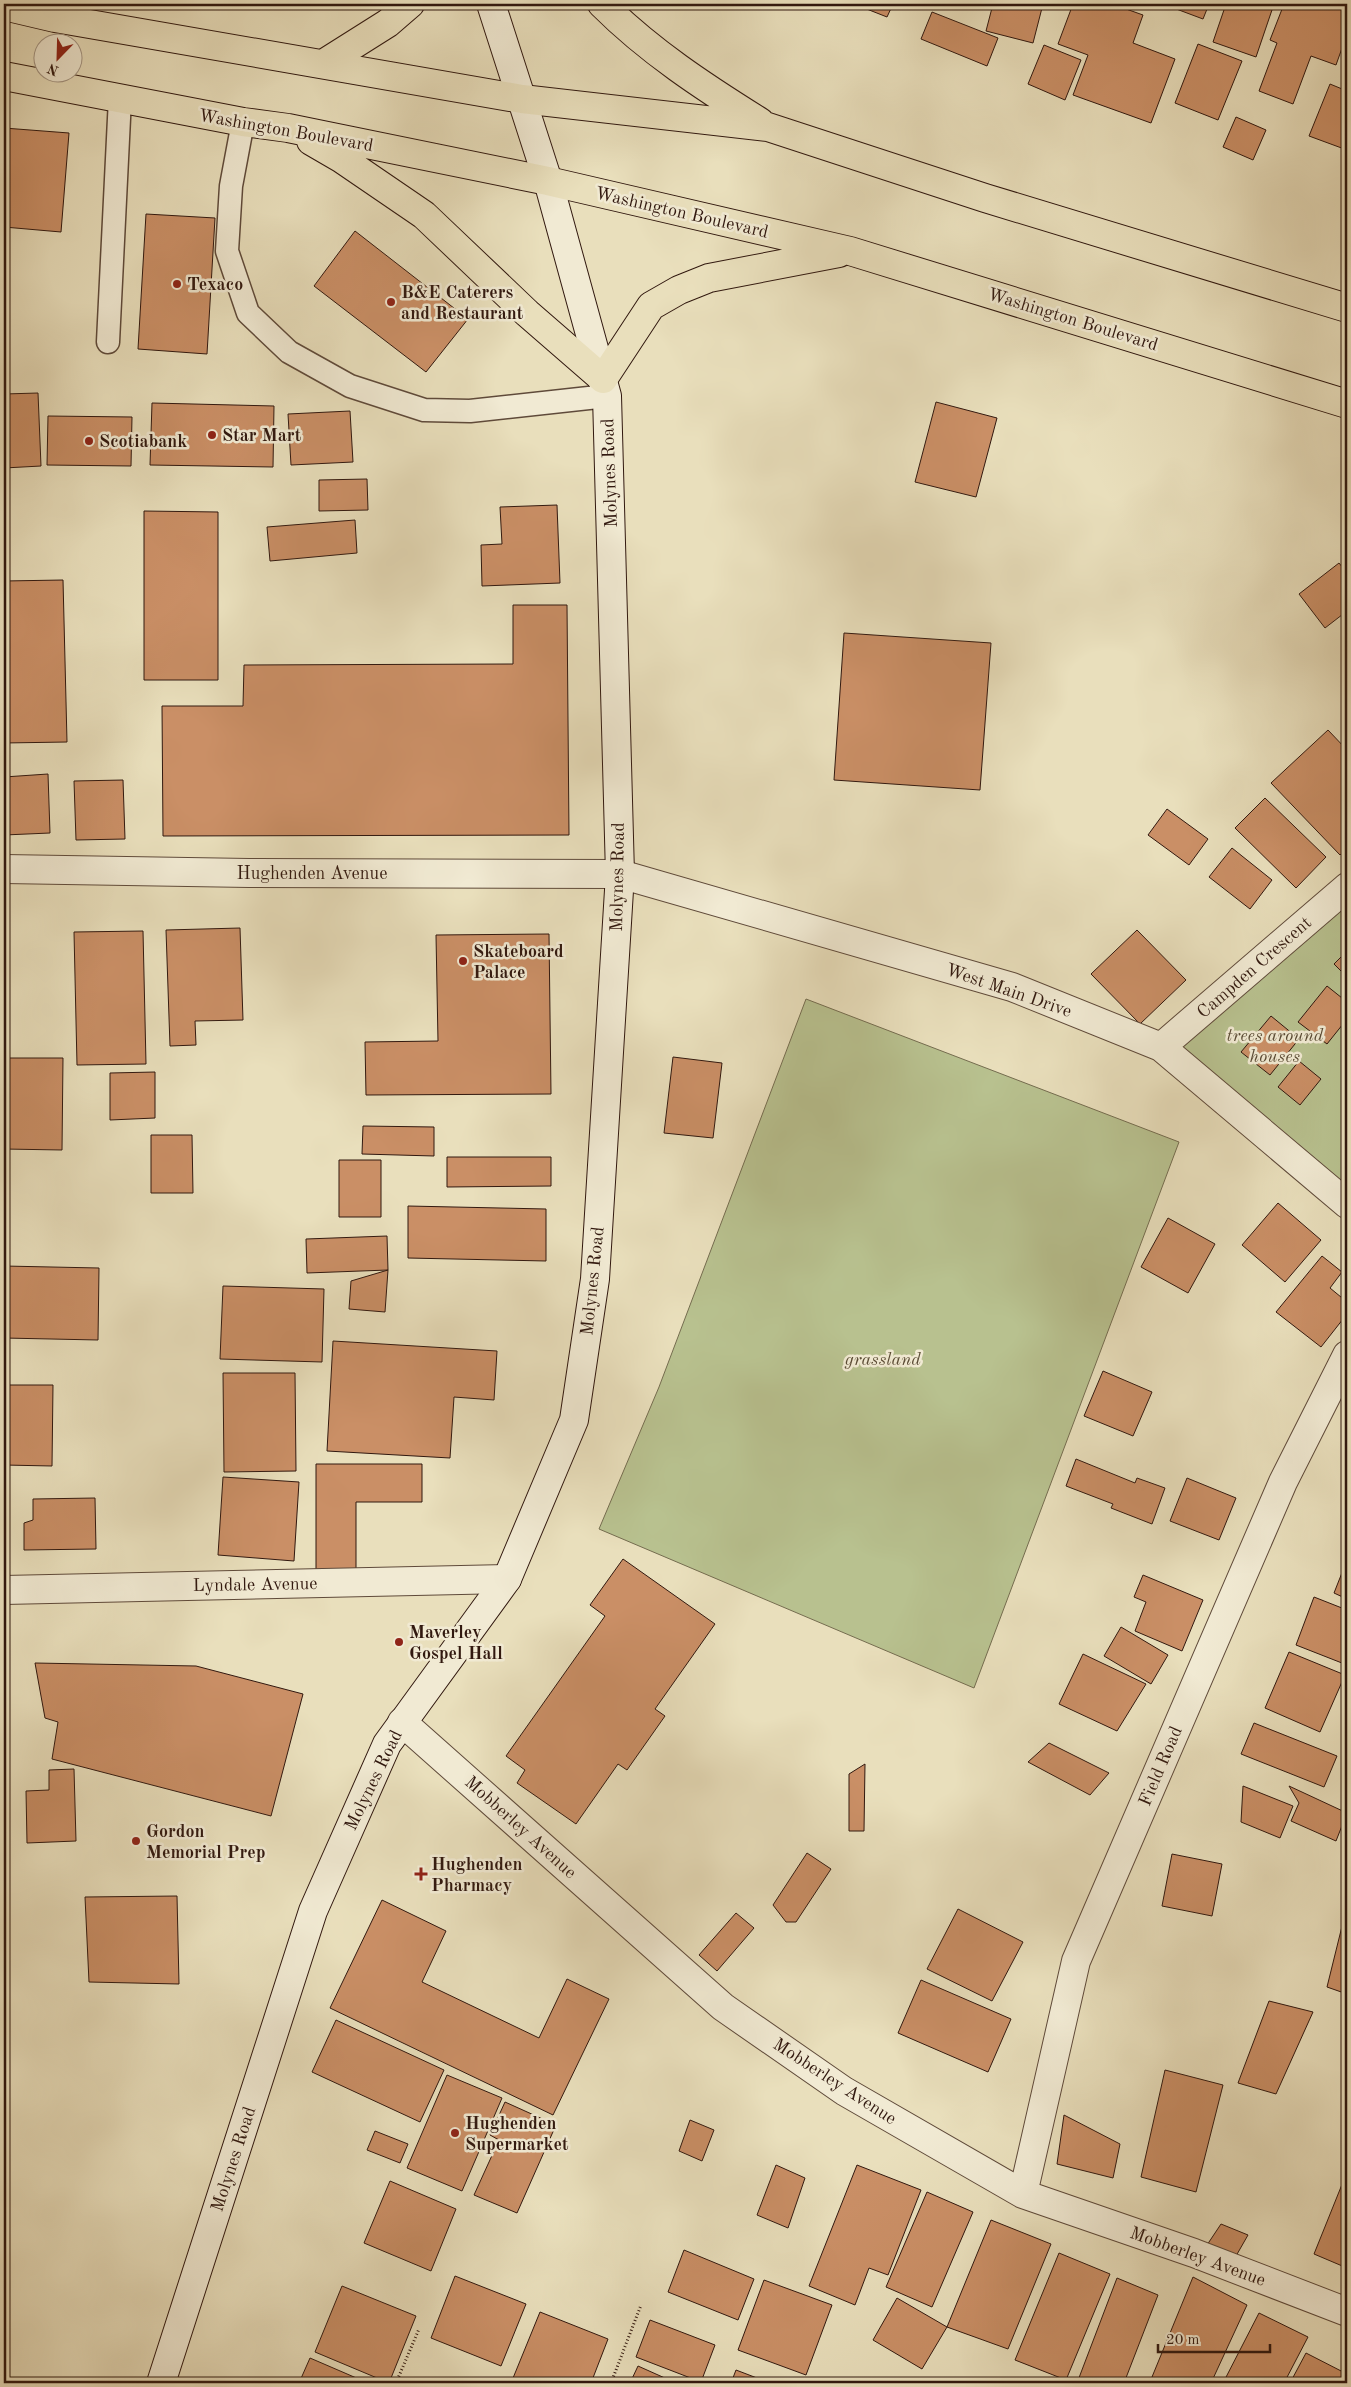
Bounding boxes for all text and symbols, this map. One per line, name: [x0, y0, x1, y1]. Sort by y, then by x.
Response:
north arrow: [32, 32, 82, 82]
text: N: [45, 60, 61, 78]
street label: Washington Boulevard: [197, 107, 375, 155]
street label: Washington Boulevard: [593, 184, 770, 242]
place label: Texaco: [187, 276, 243, 294]
marker: Texaco: [171, 278, 183, 290]
place label: B&E Caterers and Restaurant: [401, 284, 524, 323]
street label: Washington Boulevard: [985, 285, 1160, 354]
marker: B&E Caterers and Restaurant: [385, 296, 397, 308]
street label: Molynes Road: [599, 418, 621, 528]
place label: Star Mart: [222, 427, 302, 445]
marker: Star Mart: [206, 429, 218, 441]
place label: Scotiabank: [99, 433, 187, 451]
marker: Scotiabank: [83, 435, 95, 447]
street label: Molynes Road: [608, 822, 628, 932]
street label: Hughenden Avenue: [237, 865, 387, 883]
street label: Campden Crescent: [1194, 914, 1315, 1022]
place label: Skateboard Palace: [473, 943, 564, 982]
marker: Skateboard Palace: [457, 955, 469, 967]
street label: West Main Drive: [943, 961, 1074, 1021]
park label: trees around houses: [1227, 1027, 1324, 1066]
street label: Molynes Road: [578, 1226, 608, 1336]
park label: grassland: [844, 1351, 921, 1369]
street label: Lyndale Avenue: [192, 1575, 318, 1595]
place label: Maverley Gospel Hall: [409, 1624, 503, 1663]
marker: Maverley Gospel Hall: [393, 1636, 405, 1648]
street label: Field Road: [1136, 1724, 1186, 1809]
street label: Molynes Road: [342, 1727, 406, 1834]
street label: Mobberley Avenue: [461, 1773, 579, 1882]
place label: Gordon Memorial Prep: [146, 1823, 266, 1862]
marker: Gordon Memorial Prep: [130, 1835, 142, 1847]
place label: Hughenden Pharmacy: [431, 1856, 522, 1895]
marker: Hughenden Pharmacy: [415, 1868, 427, 1880]
street label: Mobberley Avenue: [770, 2035, 899, 2128]
street label: Molynes Road: [208, 2105, 259, 2214]
place label: Hughenden Supermarket: [465, 2115, 569, 2154]
marker: Hughenden Supermarket: [449, 2127, 461, 2139]
street label: Mobberley Avenue: [1127, 2224, 1268, 2290]
scale bar: [1158, 2322, 1271, 2354]
text: 20 m: [1166, 2333, 1200, 2348]

